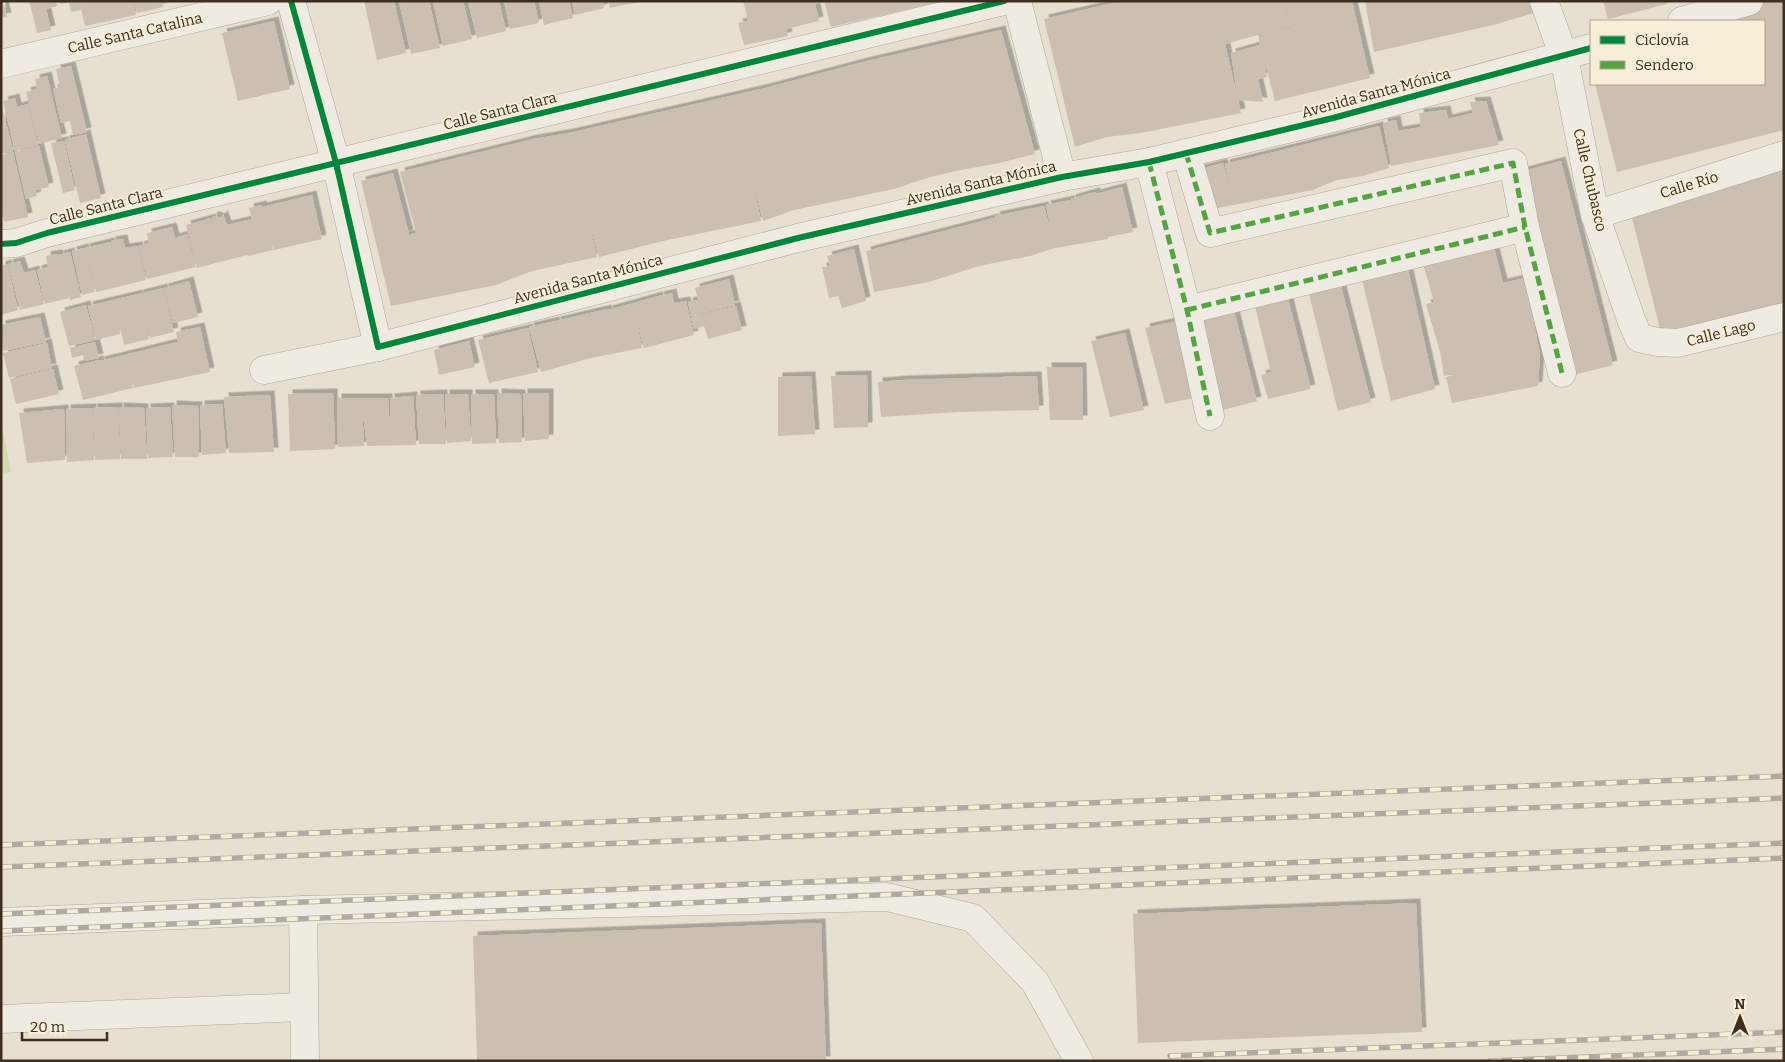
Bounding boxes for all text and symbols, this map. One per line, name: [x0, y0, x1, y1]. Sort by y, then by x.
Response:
street label: Calle Santa Catalina: [66, 9, 204, 57]
legend: [1590, 20, 1765, 85]
text: Ciclovía: [1635, 31, 1689, 49]
text: Sendero: [1635, 56, 1694, 74]
street label: Avenida Santa Mónica: [1299, 64, 1453, 122]
street label: Calle Santa Clara: [441, 88, 559, 134]
street label: Calle Chubasco: [1569, 127, 1611, 233]
street label: Avenida Santa Mónica: [904, 157, 1058, 209]
street label: Calle Río: [1658, 168, 1720, 202]
street label: Calle Santa Clara: [47, 183, 165, 229]
street label: Avenida Santa Mónica: [511, 250, 665, 308]
street label: Calle Lago: [1685, 316, 1757, 350]
north arrow: [1715, 992, 1765, 1042]
text: N: [1735, 996, 1746, 1013]
scale bar: [22, 1010, 108, 1042]
text: 20 m: [30, 1018, 66, 1036]

